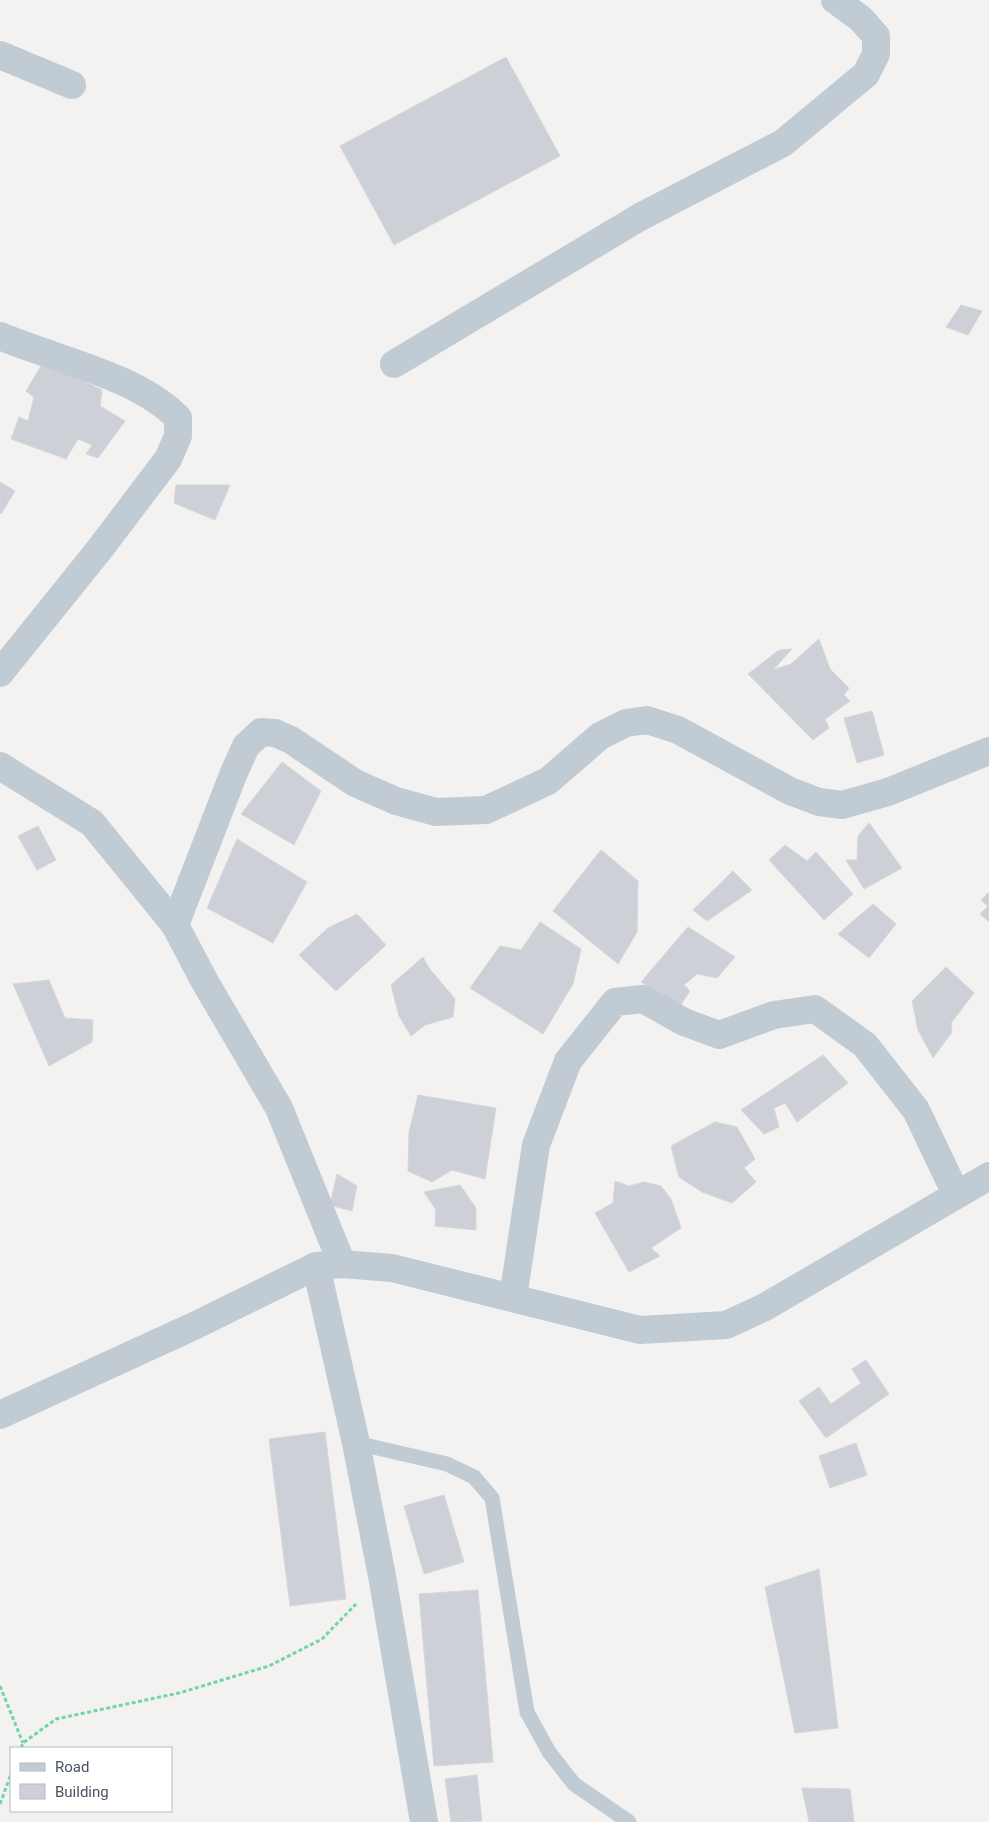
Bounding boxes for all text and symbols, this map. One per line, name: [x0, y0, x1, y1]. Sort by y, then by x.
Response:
legend: [10, 1747, 172, 1812]
text: Road: [55, 1758, 89, 1776]
text: Building: [55, 1783, 109, 1801]

